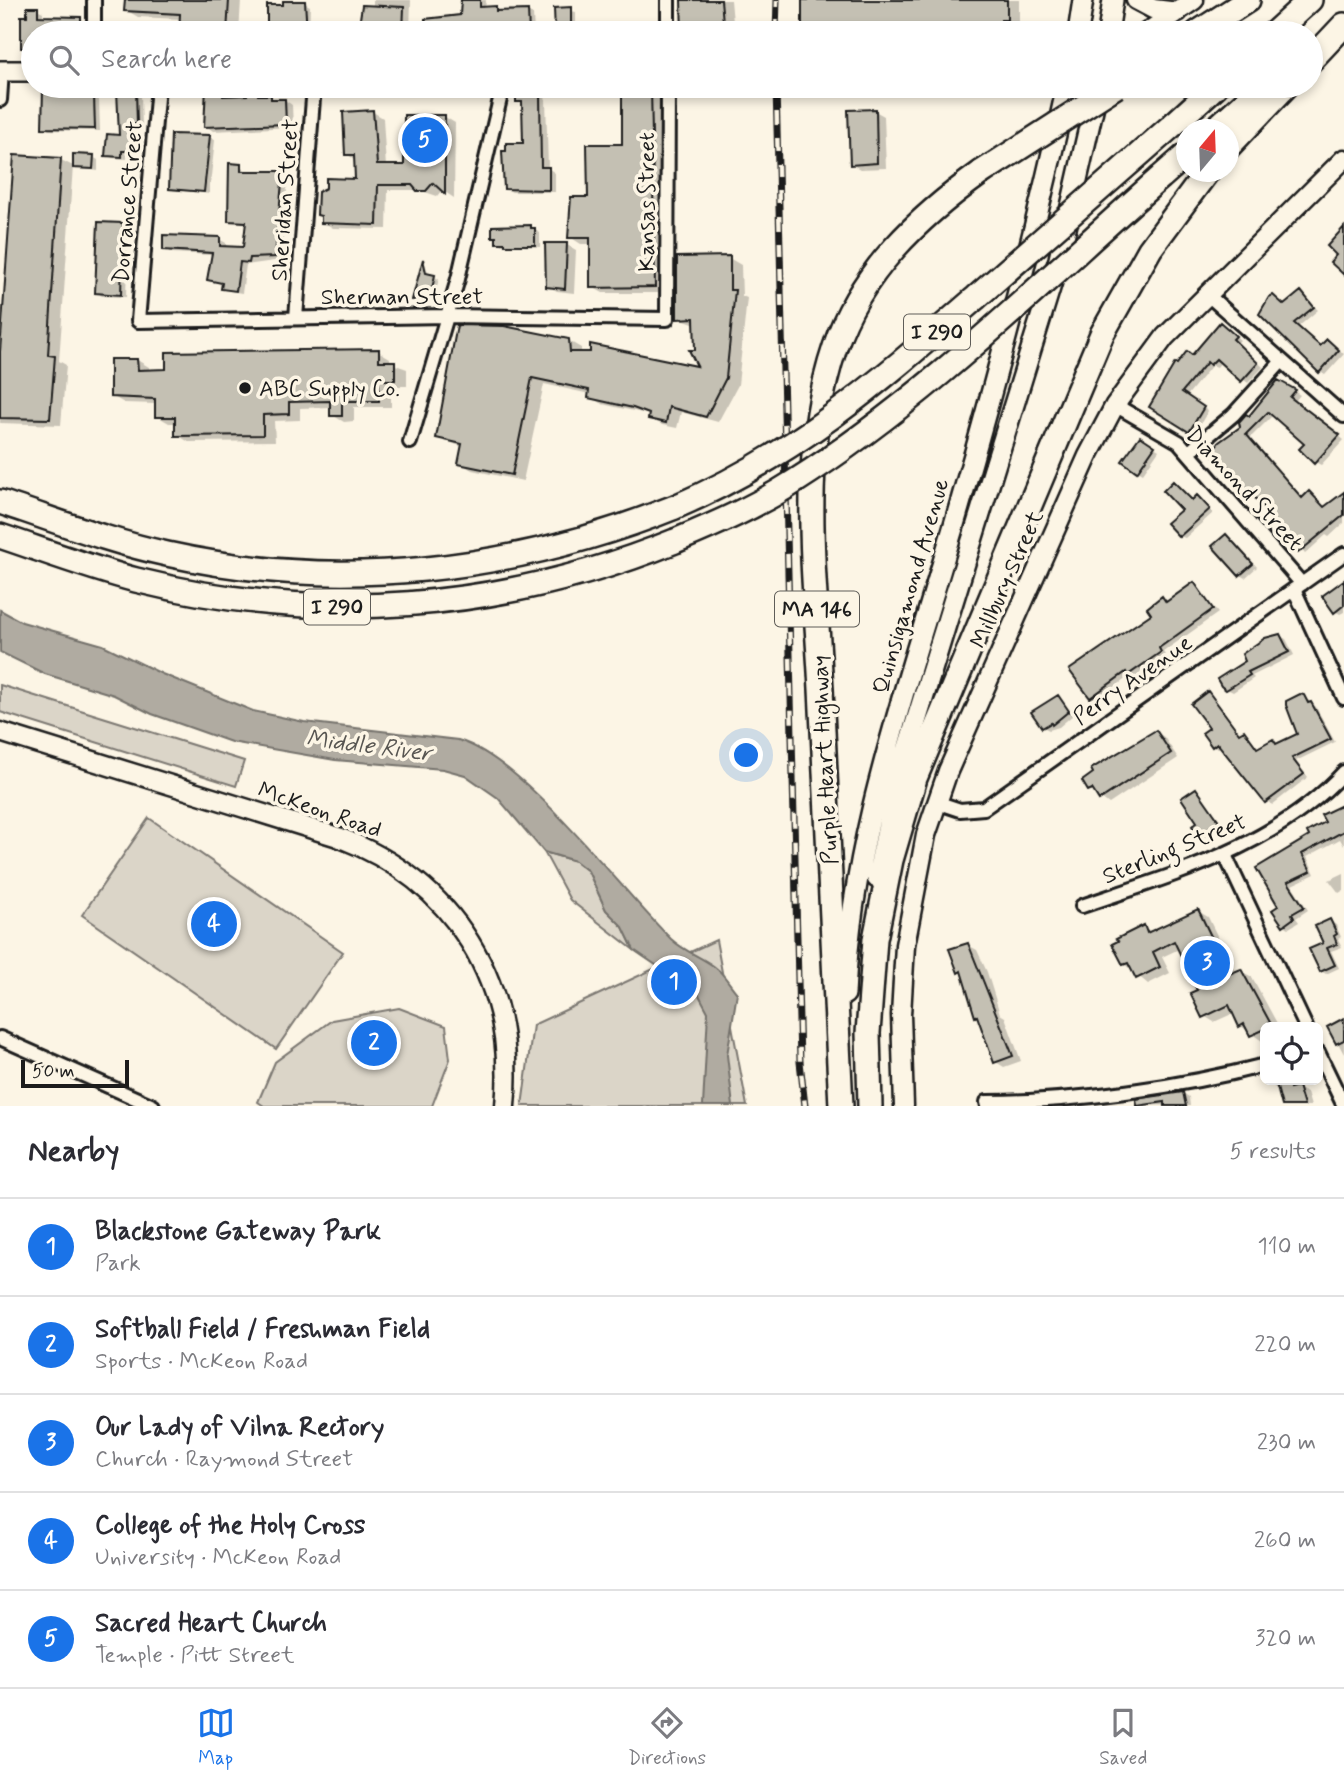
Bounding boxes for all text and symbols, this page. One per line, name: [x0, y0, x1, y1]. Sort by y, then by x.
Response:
search box: [21, 21, 1323, 98]
icon: search: [45, 41, 83, 79]
text: Search here: [101, 43, 232, 77]
pin: 5: [402, 114, 448, 166]
street label: Sheridan Street: [265, 118, 307, 282]
north arrow: [1176, 119, 1239, 182]
street label: Dorrance Street: [107, 120, 151, 284]
street label: Kansas Street: [633, 132, 663, 272]
street label: Sherman Street: [321, 283, 483, 313]
road number: I 290: [904, 314, 970, 350]
place label: ABC Supply Co.: [259, 375, 400, 405]
marker: ABC Supply Co.: [237, 380, 253, 396]
street label: Diamond Street: [1178, 421, 1309, 558]
street label: Quinsigamond Avenue: [867, 475, 957, 698]
street label: Millbury Street: [964, 506, 1052, 653]
road number: I 290: [304, 590, 370, 624]
road number: MA 146: [775, 592, 859, 626]
street label: Perry Avenue: [1068, 629, 1199, 733]
street label: Purple Heart Highway: [806, 654, 848, 865]
water label: Middle River: [304, 723, 436, 770]
your location: [729, 738, 763, 772]
street label: McKeon Road: [254, 776, 385, 846]
street label: Sterling Street: [1098, 807, 1252, 894]
pin: 4: [191, 898, 237, 950]
pin: 3: [1184, 937, 1230, 989]
pin: 1: [651, 956, 697, 1008]
pin: 2: [351, 1017, 397, 1069]
map controls: [1260, 1022, 1323, 1085]
button: locate: [1260, 1022, 1323, 1085]
scale bar: [21, 1057, 130, 1089]
text: 50 m: [32, 1059, 75, 1084]
text: Nearby: [28, 1132, 119, 1171]
text: 5 results: [1230, 1137, 1316, 1167]
text: Blackstone Gateway Park: [95, 1215, 381, 1249]
text: 1: [46, 1232, 56, 1262]
text: 110 m: [1257, 1232, 1316, 1262]
text: Park: [95, 1249, 141, 1279]
text: Softball Field / Freshman Field: [95, 1313, 430, 1347]
text: 2: [45, 1330, 57, 1360]
text: 220 m: [1254, 1330, 1316, 1360]
text: Sports · McKeon Road: [95, 1347, 308, 1377]
text: Our Lady of Vilna Rectory: [95, 1411, 384, 1445]
text: 3: [46, 1428, 56, 1458]
text: 230 m: [1257, 1428, 1316, 1458]
text: Church · Raymond Street: [95, 1445, 353, 1475]
text: College of the Holy Cross: [95, 1509, 365, 1543]
text: 4: [44, 1526, 58, 1556]
text: 260 m: [1254, 1526, 1316, 1556]
text: University · McKeon Road: [95, 1543, 341, 1573]
text: Sacred Heart Church: [95, 1607, 327, 1641]
text: 5: [44, 1624, 58, 1654]
text: 320 m: [1255, 1624, 1316, 1654]
text: Temple · Pitt Street: [95, 1641, 294, 1671]
tab: Map: [197, 1704, 235, 1771]
tab: Directions: [628, 1704, 706, 1771]
tab: Saved: [1099, 1704, 1147, 1771]

